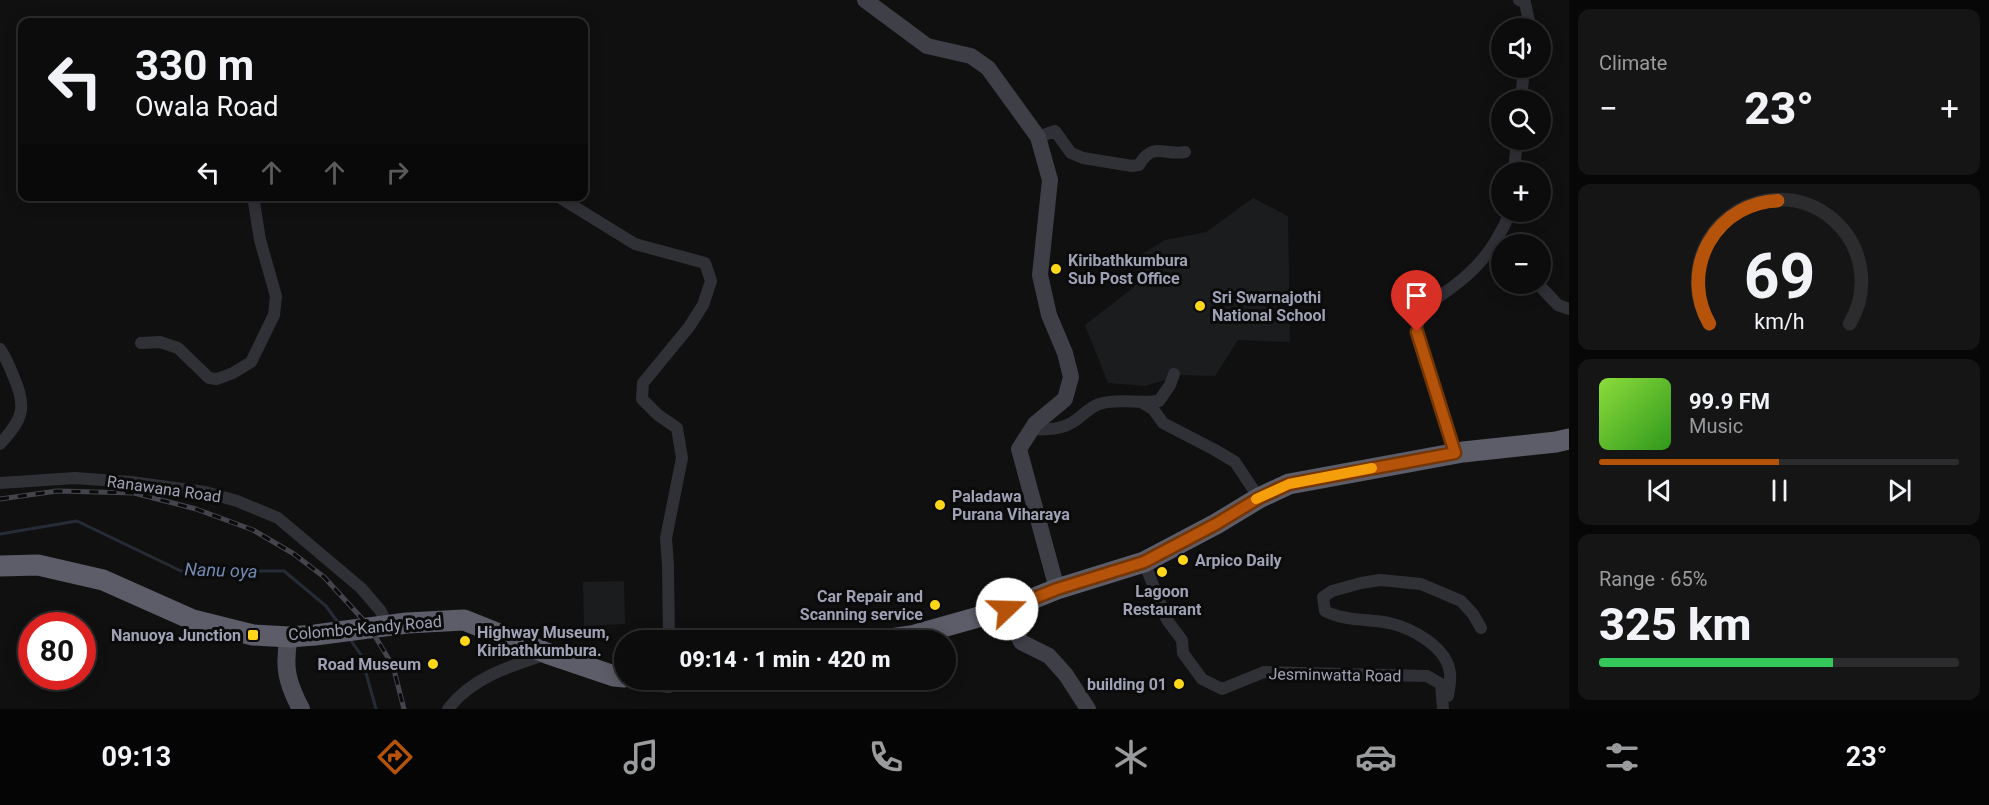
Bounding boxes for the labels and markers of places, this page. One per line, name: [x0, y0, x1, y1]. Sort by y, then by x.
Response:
place label: Kiribathkumbura Sub Post Office: [1068, 251, 1188, 288]
marker: Kiribathkumbura Sub Post Office: [1049, 262, 1063, 276]
pin: [1391, 270, 1442, 332]
place label: Sri Swarnajothi National School: [1212, 288, 1326, 325]
marker: Sri Swarnajothi National School: [1193, 299, 1207, 313]
place label: Paladawa Purana Viharaya: [952, 487, 1070, 524]
marker: Paladawa Purana Viharaya: [933, 498, 947, 512]
place label: Arpico Daily: [1195, 551, 1283, 570]
marker: Arpico Daily: [1176, 553, 1190, 567]
marker: Lagoon Restaurant: [1155, 565, 1169, 579]
place label: Lagoon Restaurant: [1123, 582, 1202, 619]
place label: Car Repair and Scanning service: [800, 587, 923, 624]
marker: Car Repair and Scanning service: [928, 598, 942, 612]
place label: Highway Museum, Kiribathkumbura.: [477, 623, 610, 660]
place label: Nanuoya Junction: [111, 626, 241, 645]
marker: Nanuoya Junction: [246, 628, 260, 642]
marker: Highway Museum, Kiribathkumbura.: [458, 634, 472, 648]
place label: Road Museum: [318, 655, 421, 674]
marker: Road Museum: [426, 657, 440, 671]
place label: building 01: [1087, 675, 1167, 694]
marker: building 01: [1172, 677, 1186, 691]

